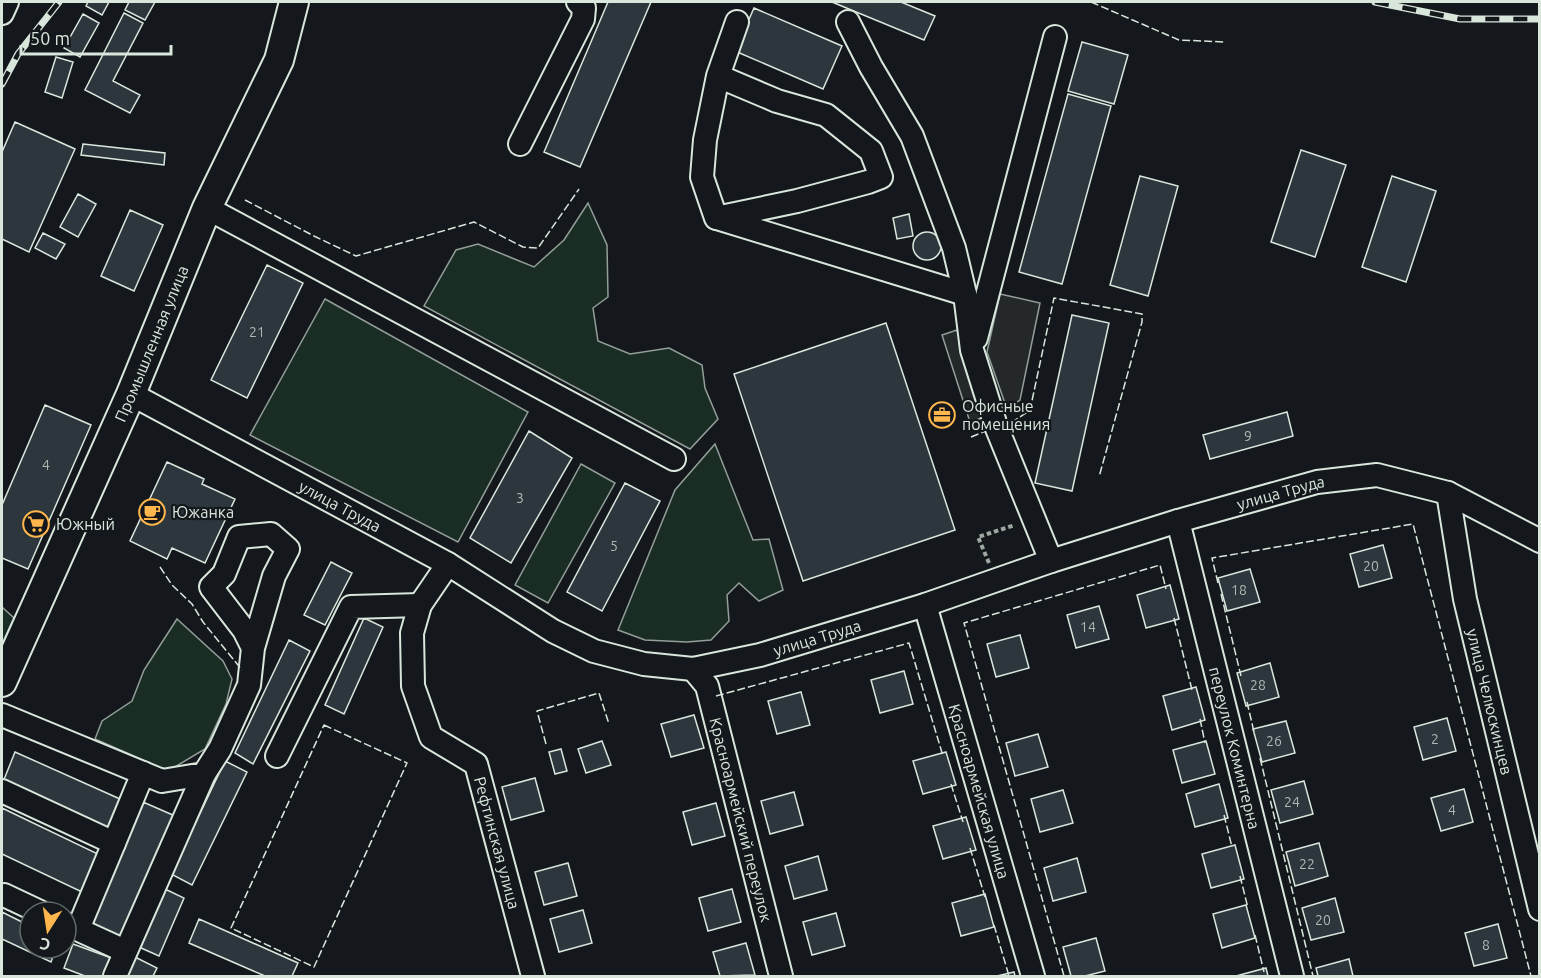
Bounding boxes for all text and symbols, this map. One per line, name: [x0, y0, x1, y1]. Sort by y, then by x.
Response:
scale bar: [21, 18, 171, 56]
text: 50 m: [30, 28, 70, 48]
street label: Промышленная улица: [111, 263, 192, 424]
house number: 21: [249, 324, 265, 340]
place label: Офисные помещения: [962, 397, 1050, 433]
office icon: Офисные помещения: [927, 400, 957, 430]
house number: 9: [1244, 428, 1252, 444]
house number: 4: [42, 457, 50, 473]
street label: улица Труда: [1235, 472, 1326, 513]
street label: улица Труда: [296, 477, 384, 535]
house number: 3: [516, 490, 524, 506]
cafe icon: Южанка: [137, 497, 167, 527]
place label: Южанка: [172, 503, 234, 521]
supermarket icon: Южный: [21, 509, 51, 539]
place label: Южный: [56, 515, 115, 533]
house number: 5: [610, 538, 618, 554]
house number: 20: [1363, 558, 1379, 574]
house number: 18: [1231, 582, 1247, 598]
street label: улица Труда: [771, 616, 863, 659]
house number: 14: [1080, 619, 1096, 635]
street label: улица Челюскинцев: [1463, 627, 1516, 777]
street label: переулок Коминтерна: [1206, 665, 1264, 831]
house number: 28: [1250, 677, 1266, 693]
street label: Красноармейская улица: [945, 702, 1013, 881]
street label: Красноармейский переулок: [706, 716, 776, 924]
house number: 2: [1431, 731, 1439, 747]
house number: 26: [1266, 733, 1282, 749]
street label: Рефтинская улица: [471, 775, 524, 911]
house number: 24: [1284, 794, 1300, 810]
house number: 4: [1448, 802, 1456, 818]
house number: 22: [1299, 856, 1315, 872]
north arrow: [18, 900, 78, 960]
house number: 20: [1315, 912, 1331, 928]
text: С: [38, 935, 52, 955]
house number: 8: [1482, 937, 1490, 953]

